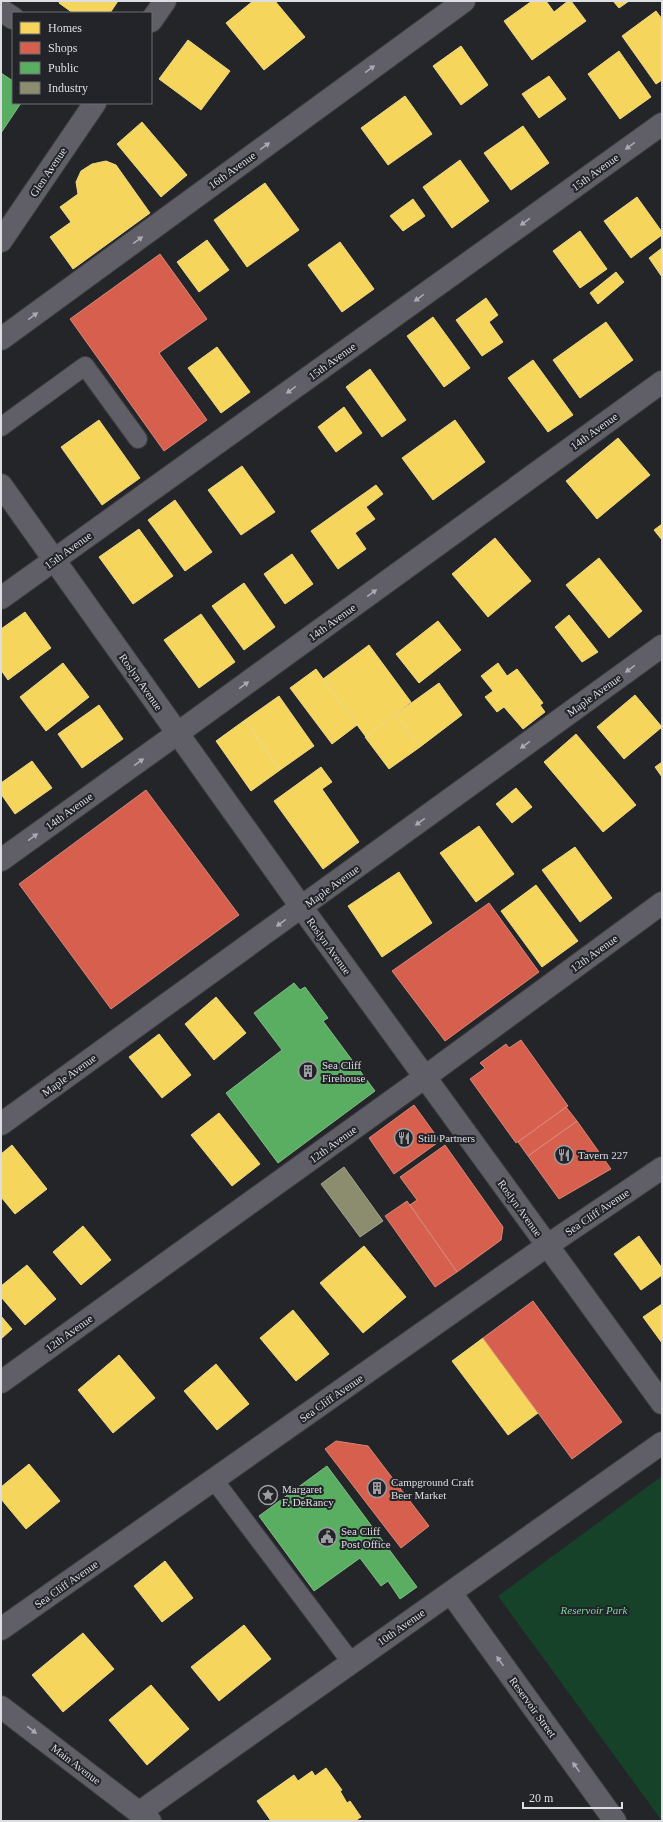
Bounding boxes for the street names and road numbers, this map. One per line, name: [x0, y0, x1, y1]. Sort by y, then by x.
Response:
street label: Glen Avenue: [27, 145, 69, 199]
street label: 16th Avenue: [206, 149, 258, 191]
street label: 15th Avenue: [569, 151, 621, 193]
street label: 15th Avenue: [306, 340, 358, 382]
street label: 14th Avenue: [568, 410, 620, 452]
street label: 15th Avenue: [42, 529, 94, 571]
street label: 14th Avenue: [306, 601, 358, 643]
street label: Roslyn Avenue: [117, 651, 165, 713]
street label: Maple Avenue: [565, 671, 623, 719]
street label: 14th Avenue: [43, 790, 95, 832]
street label: Maple Avenue: [303, 862, 361, 910]
street label: Roslyn Avenue: [305, 915, 354, 977]
street label: 12th Avenue: [568, 932, 620, 974]
street label: Maple Avenue: [40, 1051, 98, 1099]
street label: 12th Avenue: [307, 1123, 359, 1165]
street label: Roslyn Avenue: [496, 1177, 545, 1239]
street label: Sea Cliff Avenue: [563, 1186, 631, 1238]
street label: 12th Avenue: [43, 1312, 95, 1354]
street label: Sea Cliff Avenue: [297, 1372, 365, 1424]
street label: Sea Cliff Avenue: [32, 1558, 100, 1610]
street label: 10th Avenue: [375, 1606, 427, 1648]
street label: Reservoir Street: [507, 1675, 559, 1739]
street label: Main Avenue: [49, 1742, 103, 1787]

